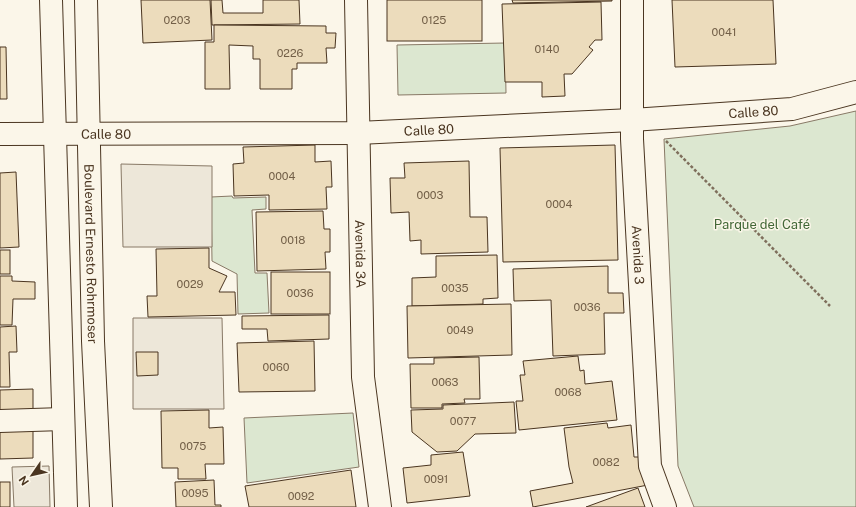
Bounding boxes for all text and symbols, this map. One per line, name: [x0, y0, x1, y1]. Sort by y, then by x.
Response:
house number: 0203: [164, 14, 191, 26]
house number: 0125: [422, 14, 446, 26]
house number: 0041: [712, 26, 736, 38]
house number: 0140: [535, 43, 560, 55]
house number: 0226: [277, 47, 303, 59]
street label: Calle 80: [728, 103, 779, 121]
street label: Calle 80: [404, 121, 454, 139]
street label: Calle 80: [81, 127, 131, 142]
street label: Boulevard Ernesto Rohrmoser: [81, 164, 100, 344]
house number: 0004: [269, 170, 296, 182]
house number: 0003: [417, 189, 444, 201]
house number: 0004: [546, 198, 573, 210]
park label: Parque del Café: [714, 217, 810, 232]
street label: Avenida 3A: [352, 220, 368, 288]
street label: Avenida 3: [629, 225, 647, 285]
house number: 0018: [281, 234, 306, 246]
house number: 0029: [177, 278, 204, 290]
house number: 0035: [441, 282, 469, 294]
house number: 0036: [286, 287, 314, 299]
house number: 0036: [573, 301, 601, 313]
house number: 0049: [446, 324, 474, 336]
house number: 0060: [263, 361, 290, 373]
house number: 0063: [431, 376, 459, 388]
house number: 0068: [554, 386, 582, 398]
house number: 0077: [450, 415, 477, 427]
house number: 0075: [180, 440, 206, 452]
north arrow: [12, 455, 52, 495]
house number: 0082: [593, 456, 620, 468]
house number: 0091: [424, 473, 448, 485]
text: N: [16, 474, 31, 488]
house number: 0095: [181, 487, 209, 499]
house number: 0092: [288, 490, 315, 502]

